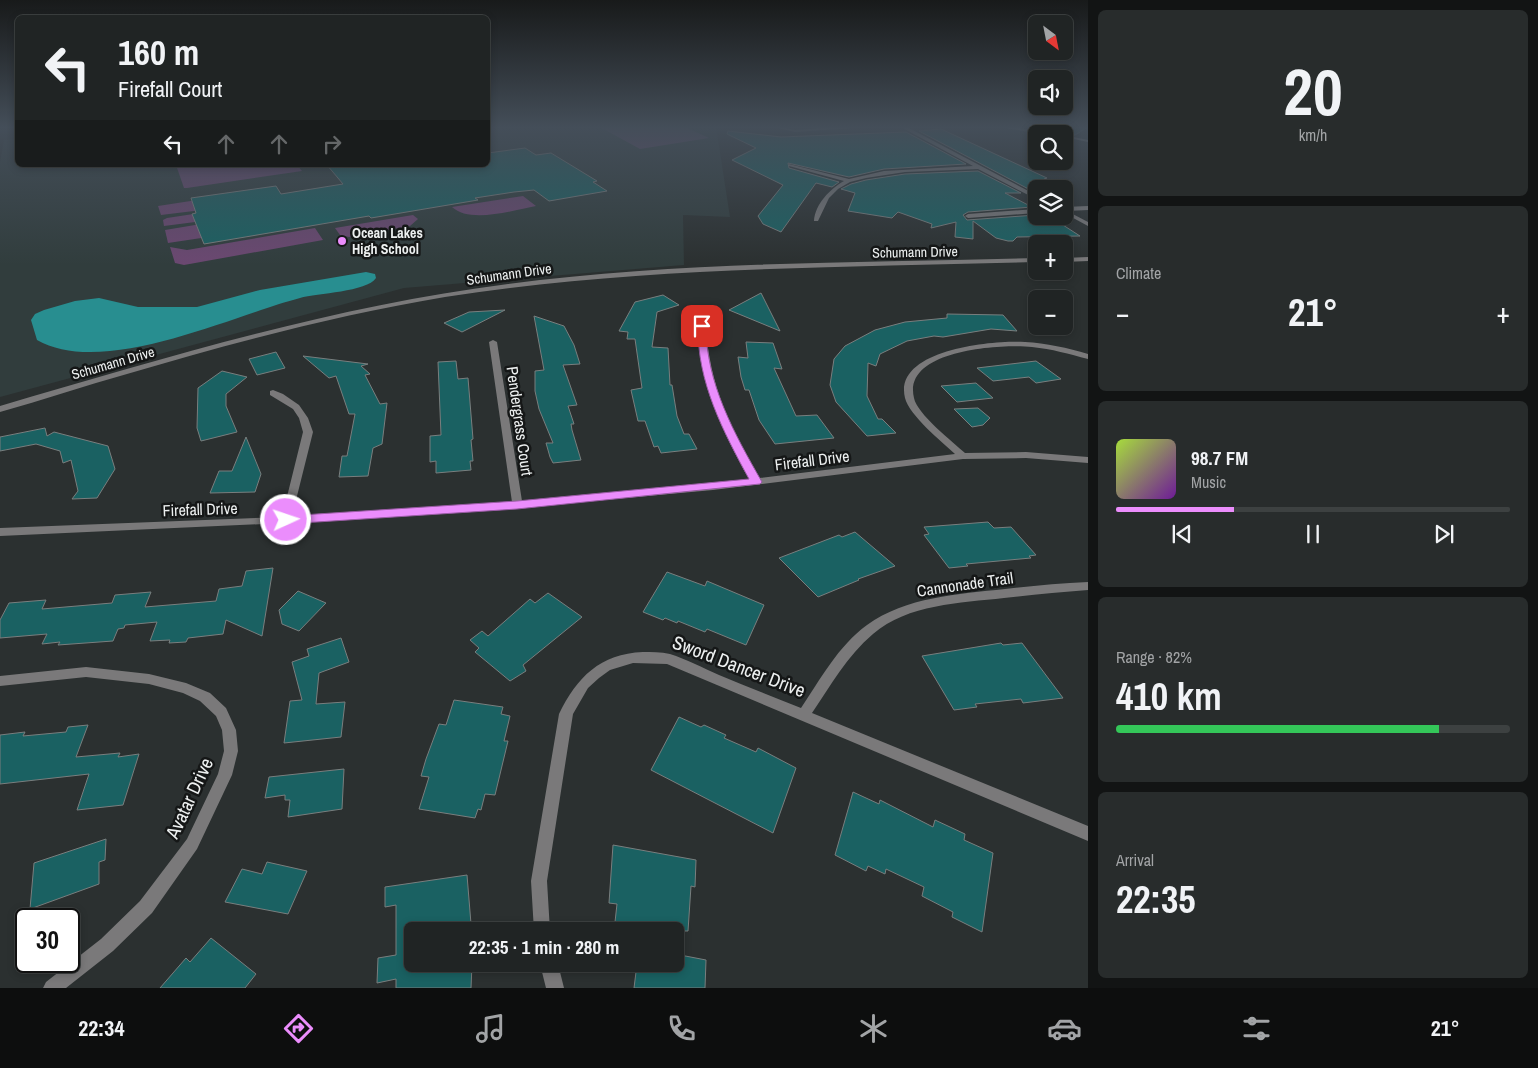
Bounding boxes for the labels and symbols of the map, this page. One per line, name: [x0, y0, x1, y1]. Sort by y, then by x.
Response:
north arrow: [1028, 15, 1072, 60]
place label: Ocean Lakes High School: [352, 224, 423, 258]
marker: Ocean Lakes High School: [336, 235, 348, 247]
street label: Schumann Drive: [872, 242, 958, 262]
street label: Schumann Drive: [465, 259, 553, 289]
pin: [681, 305, 723, 347]
street label: Schumann Drive: [69, 343, 157, 383]
street label: Pendergrass Court: [501, 365, 539, 477]
street label: Firefall Drive: [773, 445, 851, 475]
position arrow: [259, 493, 311, 545]
street label: Firefall Drive: [162, 497, 238, 521]
street label: Cannonade Trail: [915, 566, 1015, 602]
street label: Sword Dancer Drive: [669, 629, 809, 703]
street label: Avatar Drive: [159, 753, 219, 844]
speed limit sign: 30: [15, 908, 80, 973]

